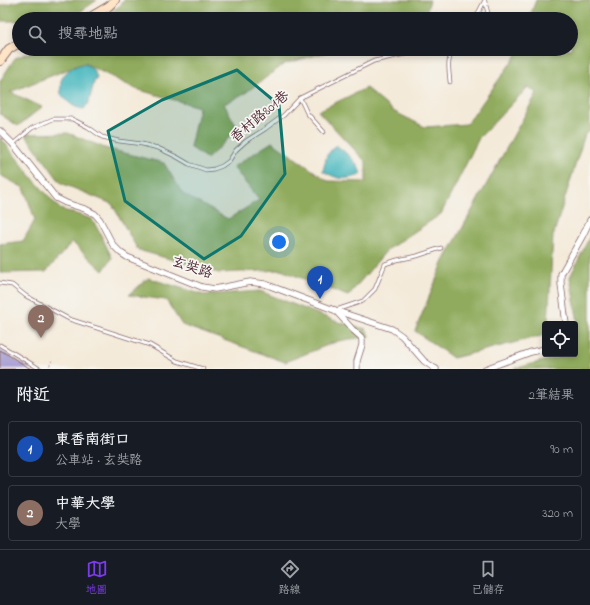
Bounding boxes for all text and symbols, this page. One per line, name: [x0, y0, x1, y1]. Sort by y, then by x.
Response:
search box: [12, 12, 578, 56]
icon: search: [26, 23, 48, 45]
text: 搜尋地點: [58, 23, 118, 45]
street label: 香村路801巷: [226, 85, 295, 148]
your location: [269, 232, 289, 252]
street label: 玄奘路: [169, 252, 215, 284]
pin: 1: [307, 266, 333, 299]
pin: 2: [28, 305, 54, 338]
map controls: [542, 321, 578, 357]
button: locate: [542, 321, 578, 357]
text: 附近: [16, 383, 50, 408]
text: 2筆結果: [529, 386, 574, 405]
text: 東香南街口: [55, 429, 130, 451]
text: 1: [28, 440, 32, 459]
text: 90 m: [550, 440, 573, 459]
text: 公車站 · 玄奘路: [55, 451, 142, 470]
text: 中華大學: [55, 493, 115, 515]
text: 2: [27, 504, 33, 523]
text: 320 m: [542, 504, 573, 523]
text: 大學: [55, 515, 81, 534]
tab: 地圖: [86, 558, 108, 598]
tab: 路線: [279, 558, 301, 598]
tab: 已儲存: [472, 558, 505, 598]

